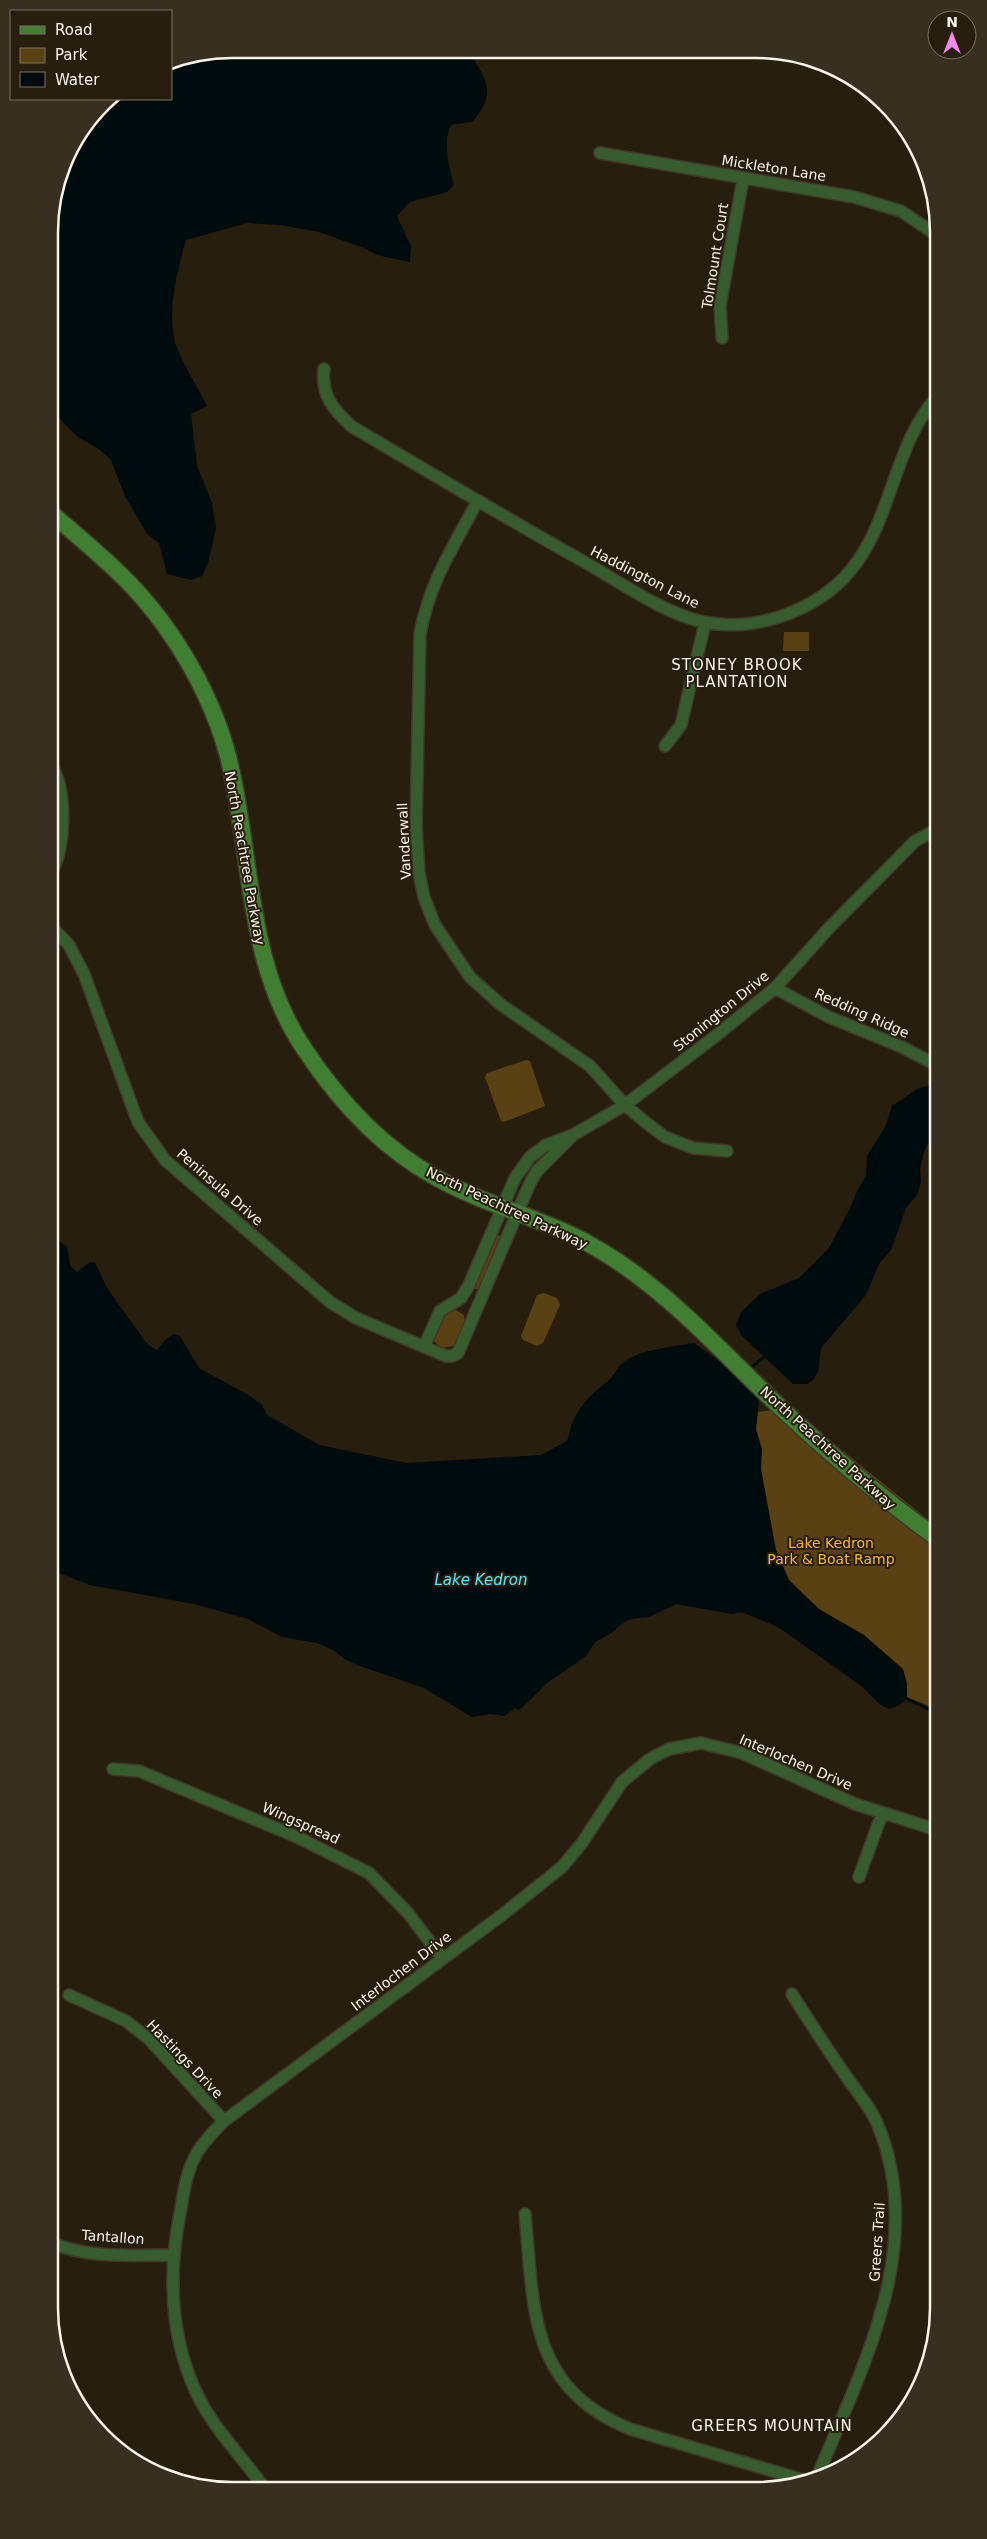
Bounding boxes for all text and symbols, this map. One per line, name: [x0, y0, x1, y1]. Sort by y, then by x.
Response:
legend: [10, 10, 172, 100]
north arrow: [927, 10, 977, 60]
text: N: [946, 14, 958, 30]
text: Road: [55, 21, 93, 39]
text: Park: [55, 46, 88, 64]
text: Water: [55, 71, 100, 89]
street label: Mickleton Lane: [721, 152, 827, 184]
street label: Tolmount Court: [699, 201, 731, 311]
street label: Haddington Lane: [588, 543, 702, 611]
district label: STONEY BROOK PLANTATION: [671, 656, 803, 691]
street label: North Peachtree Parkway: [222, 770, 268, 946]
street label: Vanderwall: [394, 802, 414, 880]
street label: Stonington Drive: [670, 968, 772, 1054]
street label: Redding Ridge: [812, 985, 912, 1041]
street label: Peninsula Drive: [174, 1145, 266, 1229]
street label: North Peachtree Parkway: [424, 1163, 590, 1253]
street label: North Peachtree Parkway: [757, 1383, 899, 1513]
park label: Lake Kedron Park & Boat Ramp: [767, 1535, 895, 1567]
water label: Lake Kedron: [434, 1571, 528, 1589]
street label: Interlochen Drive: [737, 1731, 855, 1793]
street label: Wingspread: [260, 1799, 342, 1847]
street label: Interlochen Drive: [348, 1928, 454, 2014]
street label: Hastings Drive: [144, 2017, 226, 2101]
street label: Greers Trail: [866, 2202, 888, 2282]
street label: Tantallon: [80, 2227, 145, 2247]
district label: GREERS MOUNTAIN: [691, 2417, 853, 2435]

